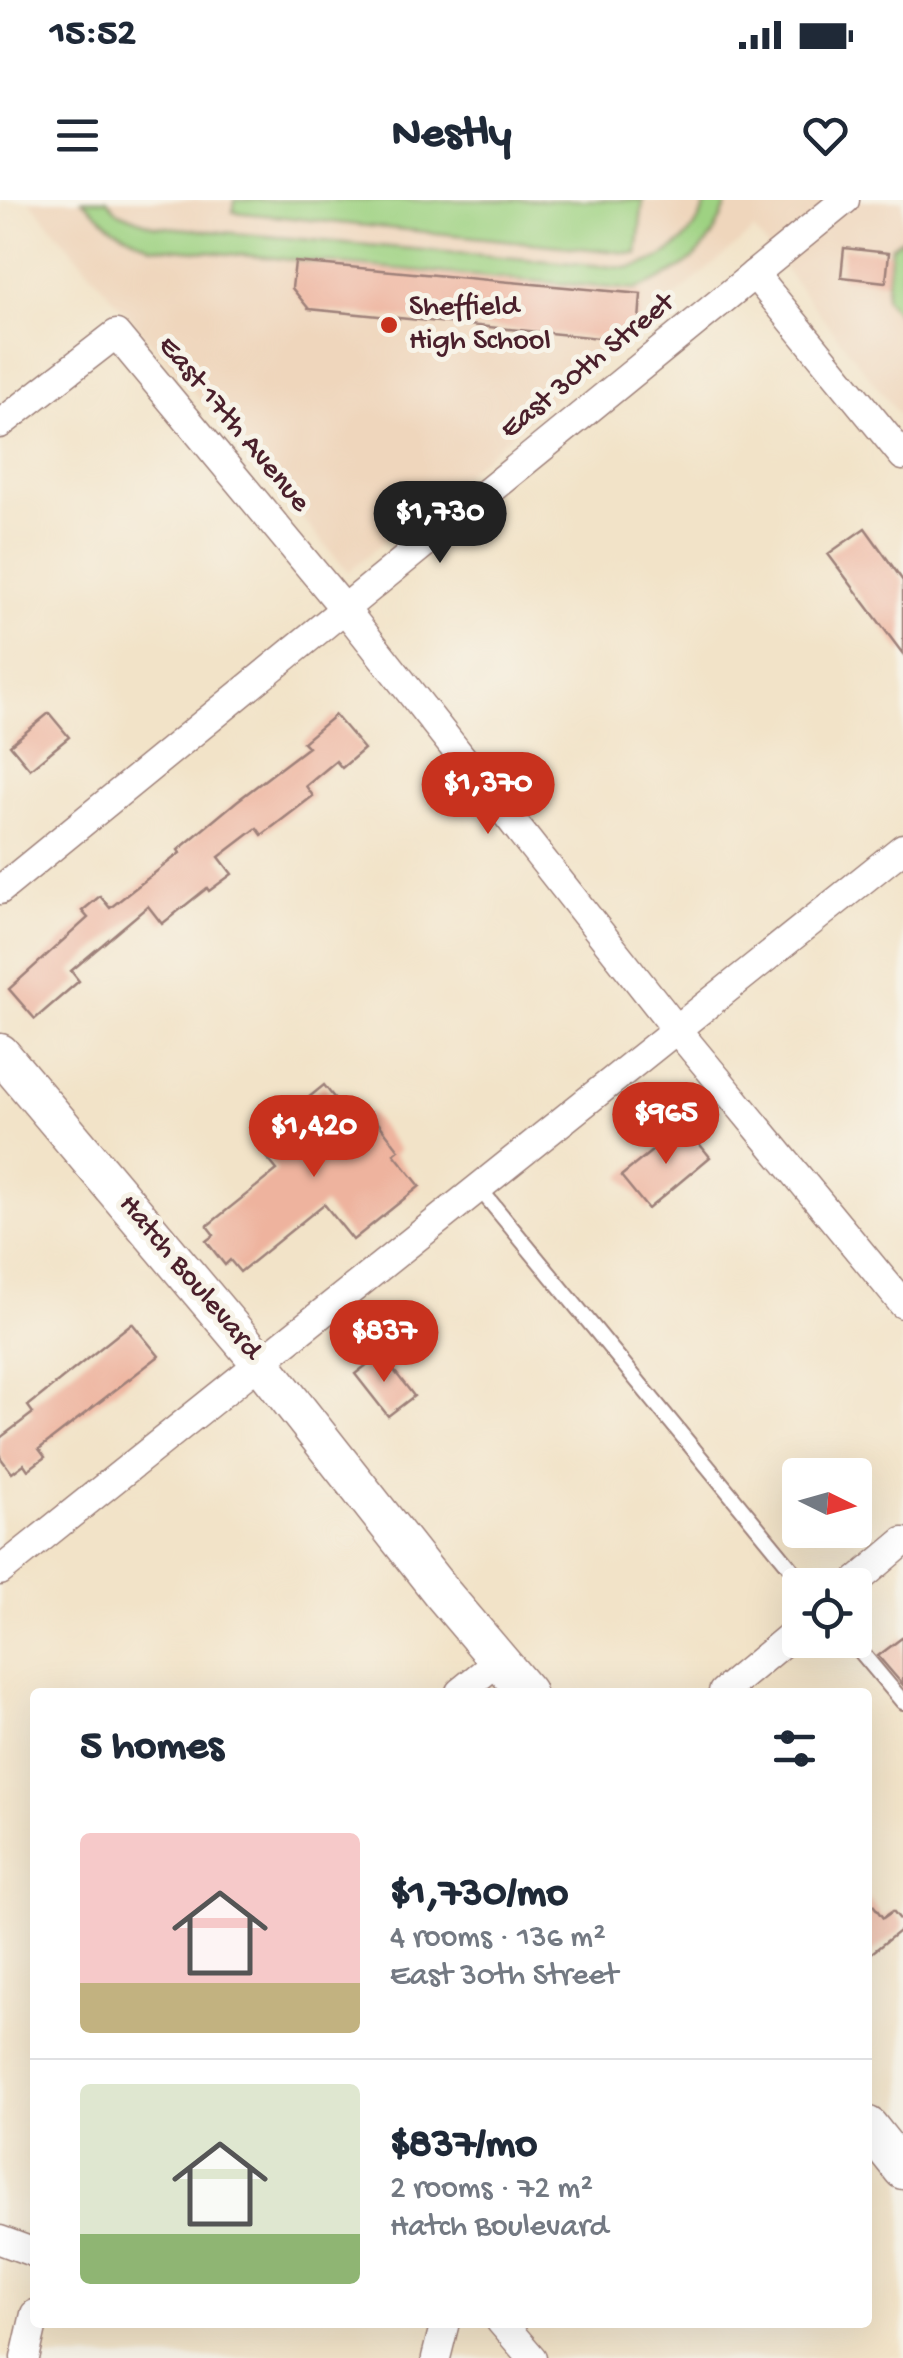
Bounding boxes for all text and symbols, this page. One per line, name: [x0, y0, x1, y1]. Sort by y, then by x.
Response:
text: 15:52: [50, 13, 136, 57]
icon: menu: [50, 108, 105, 163]
icon: heart: [798, 108, 853, 163]
text: Nestly: [392, 109, 511, 162]
street label: East 30th Street: [494, 284, 684, 448]
place label: Sheffield High School: [409, 291, 551, 360]
marker: Sheffield High School: [378, 314, 400, 336]
street label: East 17th Avenue: [149, 330, 317, 521]
pin: $1,730: [359, 481, 521, 566]
text: $1,730: [396, 494, 484, 532]
pin: $1,370: [407, 752, 569, 837]
text: $1,370: [444, 765, 532, 803]
pin: $965: [607, 1082, 725, 1167]
pin: $1,420: [233, 1095, 395, 1180]
text: $965: [634, 1095, 698, 1133]
text: $1,420: [271, 1108, 357, 1146]
street label: Hatch Boulevard: [110, 1188, 270, 1369]
pin: $837: [325, 1300, 443, 1385]
text: $837: [351, 1313, 417, 1351]
north arrow: [782, 1458, 872, 1548]
map controls: [782, 1458, 872, 1658]
button: locate: [782, 1568, 872, 1658]
icon: filters: [767, 1721, 822, 1776]
text: 5 homes: [80, 1724, 223, 1773]
text: $1,730/mo: [390, 1871, 568, 1920]
icon: home: [160, 1873, 280, 1993]
text: 4 rooms · 136 m²: [390, 1920, 606, 1958]
text: East 30th Street: [390, 1958, 618, 1996]
text: $837/mo: [390, 2122, 537, 2171]
icon: home: [160, 2124, 280, 2244]
text: 2 rooms · 72 m²: [390, 2171, 593, 2209]
text: Hatch Boulevard: [390, 2209, 608, 2247]

